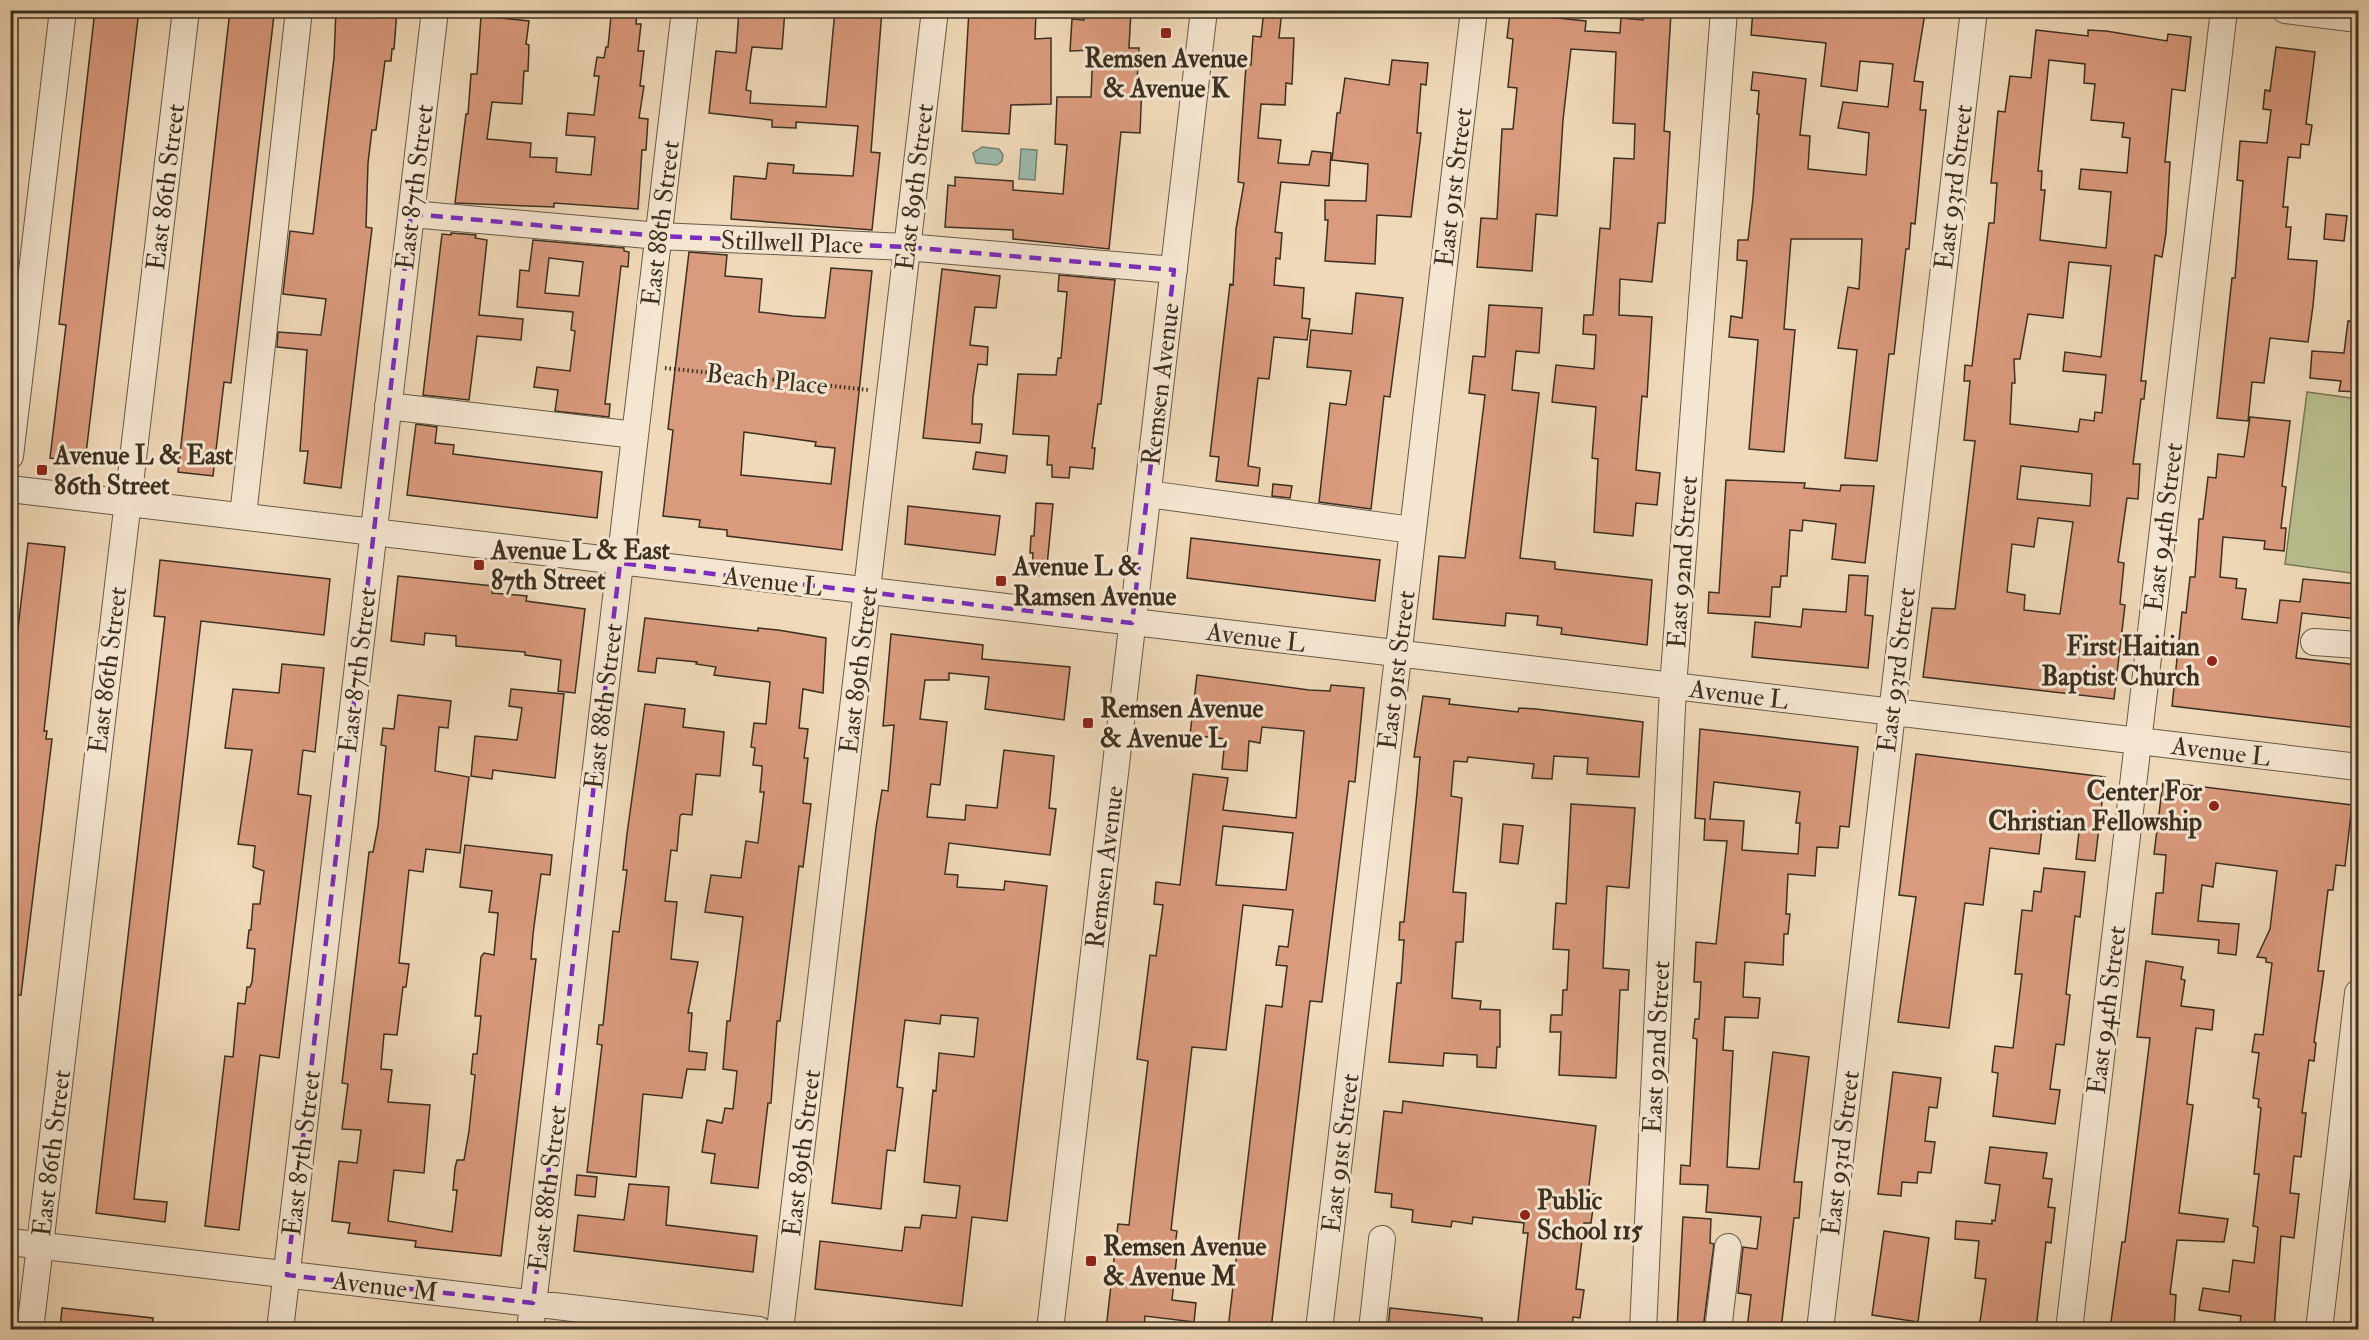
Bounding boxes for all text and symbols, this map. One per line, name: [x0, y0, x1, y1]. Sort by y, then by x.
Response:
marker: Remsen Avenue & Avenue K: [1159, 26, 1173, 40]
place label: Remsen Avenue & Avenue K: [1084, 43, 1248, 105]
street label: East 86th Street: [140, 102, 192, 272]
street label: East 89th Street: [889, 102, 941, 272]
street label: East 87th Street: [389, 103, 441, 272]
street label: East 93rd Street: [1928, 103, 1980, 271]
street label: East 91st Street: [1428, 106, 1480, 269]
street label: East 88th Street: [635, 138, 687, 308]
street label: Stillwell Place: [720, 225, 864, 261]
street label: Remsen Avenue: [1135, 301, 1187, 467]
street label: Beach Place: [705, 358, 829, 402]
place label: Avenue L & East 86th Street: [53, 440, 234, 502]
street label: East 94th Street: [2138, 441, 2190, 613]
marker: Avenue L & East 86th Street: [35, 463, 49, 477]
street label: East 92nd Street: [1661, 475, 1705, 649]
place label: Avenue L & East 87th Street: [490, 535, 671, 597]
place label: Avenue L & Ramsen Avenue: [1012, 551, 1177, 613]
marker: Avenue L & East 87th Street: [472, 558, 486, 572]
street label: Avenue L: [721, 560, 824, 604]
marker: Avenue L & Ramsen Avenue: [994, 574, 1008, 588]
street label: East 86th Street: [82, 585, 134, 755]
street label: East 89th Street: [833, 585, 885, 755]
street label: East 87th Street: [332, 586, 384, 755]
street label: East 93rd Street: [1871, 586, 1923, 754]
street label: East 91st Street: [1371, 589, 1423, 752]
street label: Avenue L: [1204, 616, 1307, 660]
street label: East 88th Street: [578, 621, 630, 791]
place label: First Haitian Baptist Church: [2041, 631, 2201, 694]
marker: First Haitian Baptist Church: [2205, 654, 2219, 668]
street label: Avenue L: [1687, 673, 1790, 717]
place label: Remsen Avenue & Avenue L: [1100, 693, 1264, 755]
marker: Remsen Avenue & Avenue L: [1081, 716, 1095, 730]
street label: Avenue L: [2169, 730, 2272, 774]
place label: Center For Christian Fellowship: [1988, 776, 2202, 839]
street label: Remsen Avenue: [1079, 784, 1131, 950]
marker: Center For Christian Fellowship: [2207, 799, 2221, 813]
street label: East 94th Street: [2081, 924, 2133, 1096]
street label: East 92nd Street: [1636, 960, 1678, 1134]
street label: East 86th Street: [26, 1068, 78, 1238]
street label: East 89th Street: [776, 1068, 828, 1238]
street label: East 87th Street: [276, 1069, 328, 1238]
street label: East 93rd Street: [1815, 1069, 1867, 1237]
street label: East 91st Street: [1315, 1072, 1367, 1235]
street label: East 88th Street: [522, 1103, 574, 1273]
place label: Public School 115: [1537, 1185, 1643, 1247]
marker: Public School 115: [1518, 1208, 1532, 1222]
place label: Remsen Avenue & Avenue M: [1103, 1231, 1267, 1293]
marker: Remsen Avenue & Avenue M: [1084, 1254, 1098, 1268]
street label: Avenue M: [329, 1265, 439, 1309]

